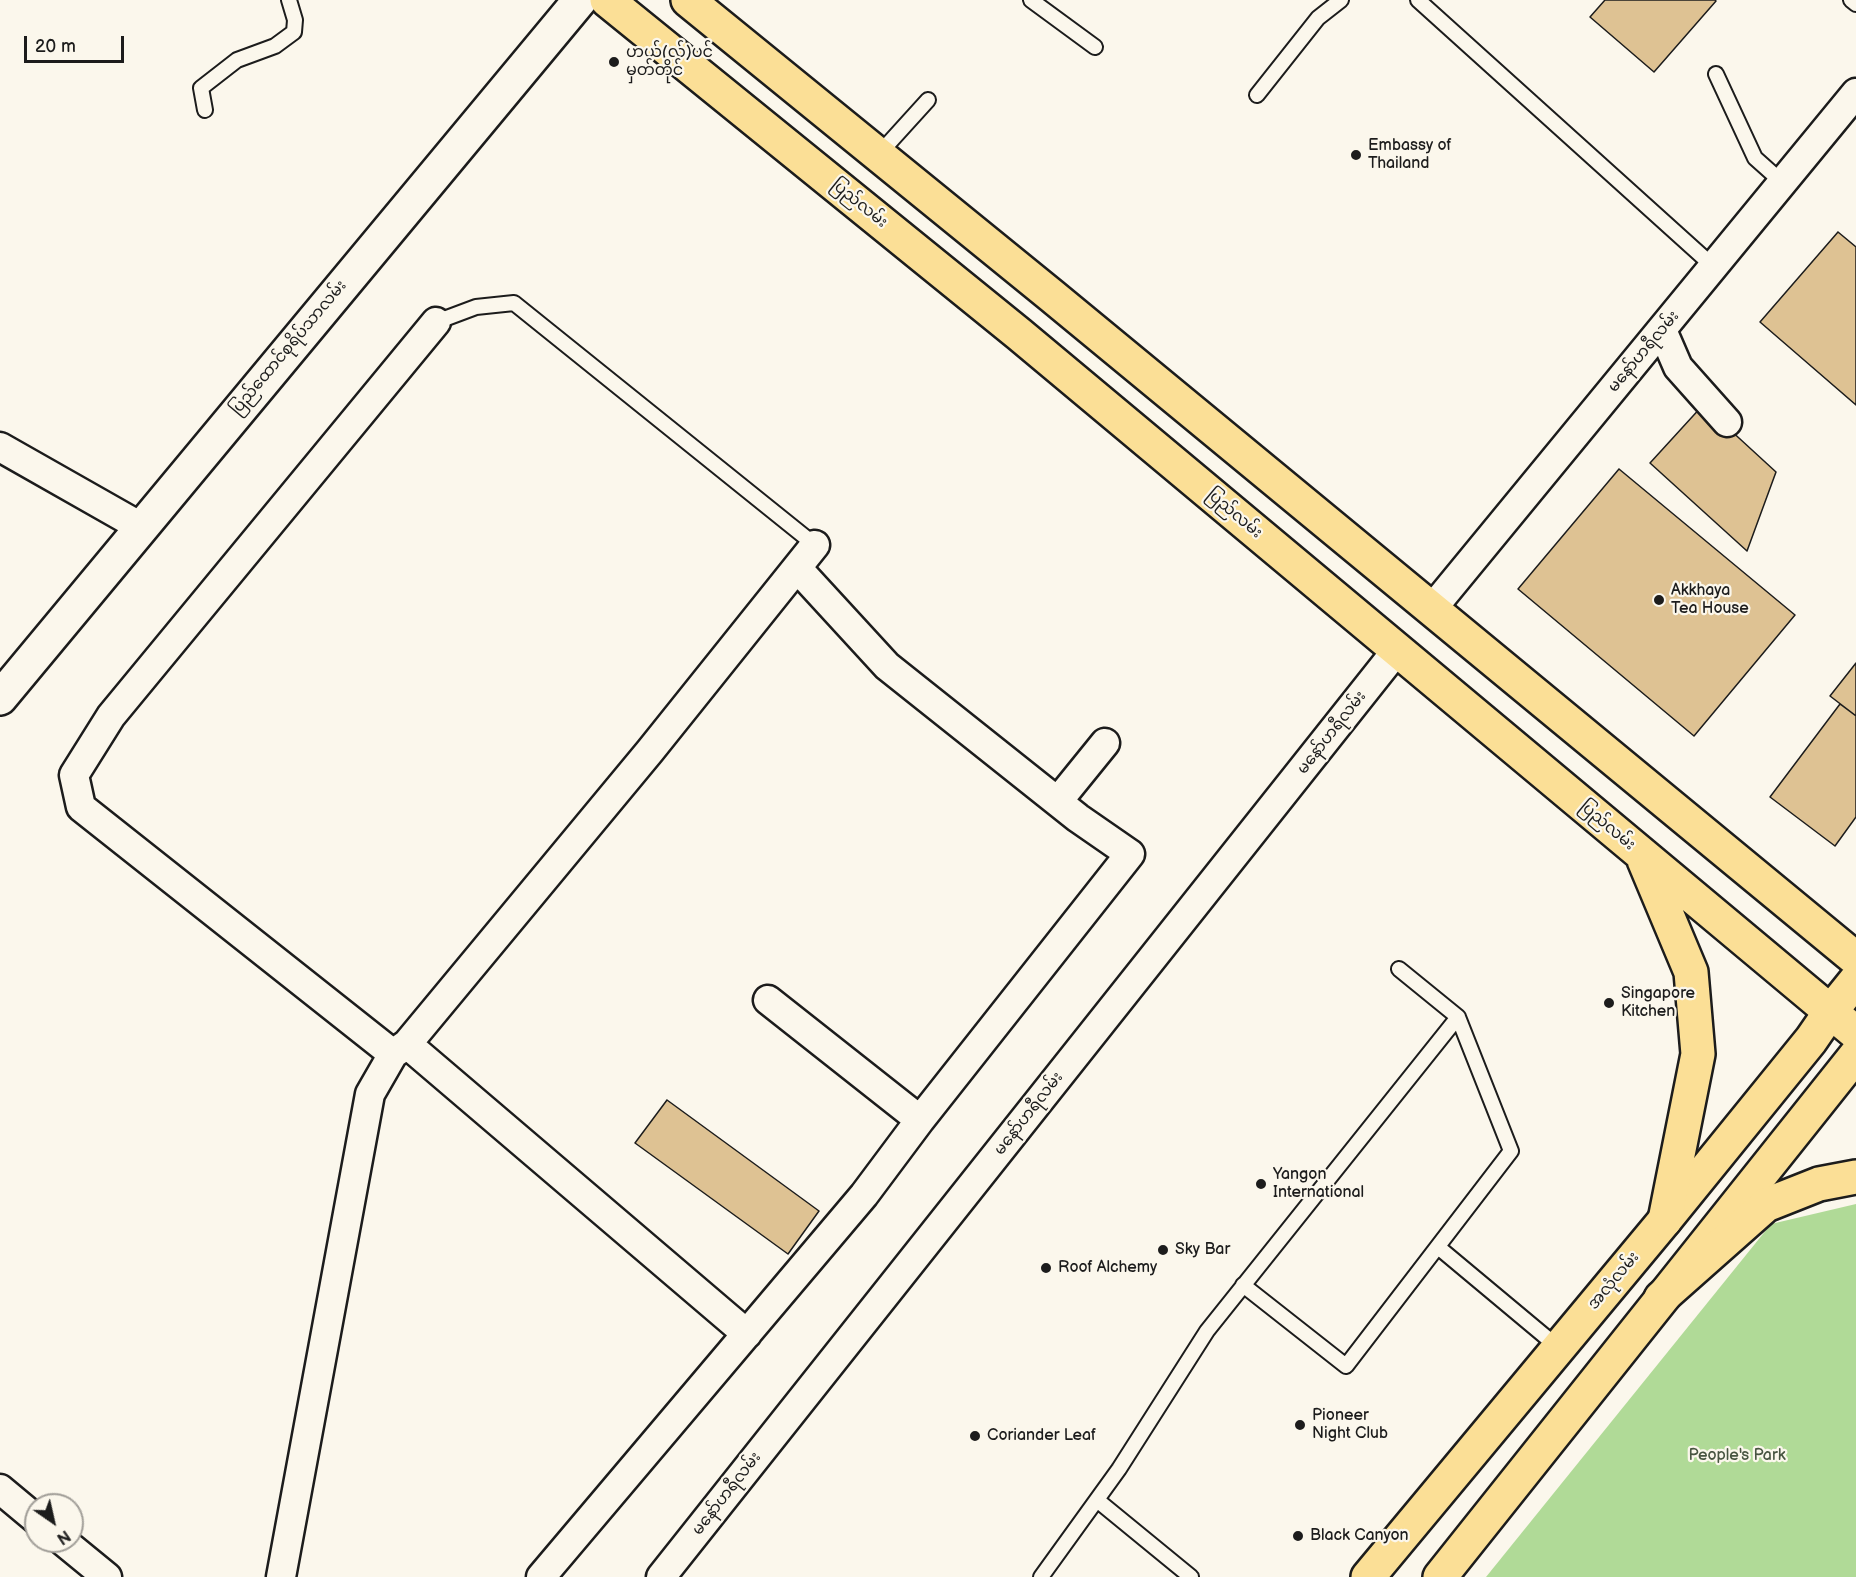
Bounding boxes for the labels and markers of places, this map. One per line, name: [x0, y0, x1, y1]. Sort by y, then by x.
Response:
place label: ဟယ်(လ်)ပင် မှတ်တိုင်: [626, 43, 713, 81]
marker: ဟယ်(လ်)ပင် မှတ်တိုင်: [607, 55, 621, 69]
place label: Embassy of Thailand: [1368, 136, 1451, 174]
marker: Embassy of Thailand: [1349, 148, 1363, 162]
place label: Akkhaya Tea House: [1671, 581, 1749, 619]
marker: Akkhaya Tea House: [1652, 593, 1666, 607]
place label: Singapore Kitchen: [1621, 984, 1695, 1022]
marker: Singapore Kitchen: [1602, 996, 1616, 1010]
place label: Yangon International: [1273, 1165, 1364, 1203]
marker: Yangon International: [1254, 1177, 1268, 1191]
place label: Sky Bar: [1175, 1240, 1230, 1260]
marker: Sky Bar: [1156, 1243, 1170, 1257]
place label: Roof Alchemy: [1058, 1258, 1157, 1278]
marker: Roof Alchemy: [1039, 1261, 1053, 1275]
place label: Pioneer Night Club: [1312, 1406, 1388, 1444]
marker: Pioneer Night Club: [1293, 1418, 1307, 1432]
place label: Coriander Leaf: [987, 1426, 1096, 1446]
marker: Coriander Leaf: [968, 1429, 982, 1443]
place label: Black Canyon: [1310, 1526, 1409, 1546]
marker: Black Canyon: [1291, 1529, 1305, 1543]

